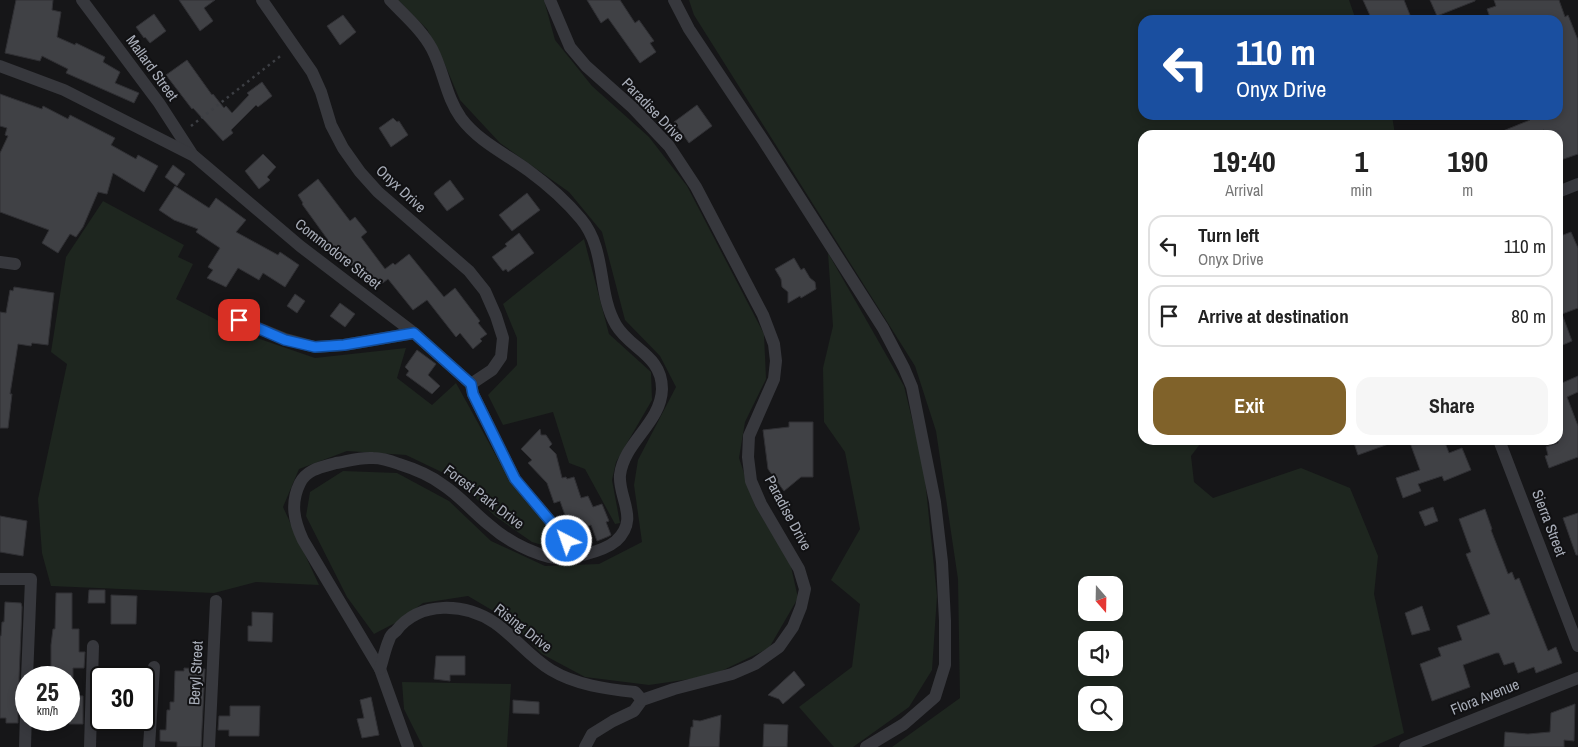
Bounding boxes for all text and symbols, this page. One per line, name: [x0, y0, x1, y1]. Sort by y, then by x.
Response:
text: 110 m: [1236, 29, 1316, 76]
street label: Mallard Street: [121, 31, 184, 105]
icon: left: [1153, 35, 1218, 100]
street label: Paradise Drive: [617, 73, 690, 147]
text: Onyx Drive: [1236, 74, 1326, 104]
text: 19:40: [1213, 141, 1276, 181]
text: 1: [1355, 141, 1368, 181]
text: 190: [1447, 141, 1488, 181]
street label: Onyx Drive: [372, 160, 431, 217]
text: Arrival: [1225, 179, 1263, 201]
text: min: [1350, 179, 1372, 201]
text: m: [1462, 179, 1473, 201]
street label: Commodore Street: [291, 213, 386, 294]
text: Turn left: [1198, 222, 1259, 248]
icon: left: [1155, 232, 1183, 260]
text: 110 m: [1504, 233, 1546, 259]
text: Onyx Drive: [1198, 248, 1264, 270]
pin: [218, 299, 260, 341]
icon: arrive: [1155, 302, 1183, 330]
text: Arrive at destination: [1198, 303, 1349, 329]
text: 80 m: [1511, 303, 1546, 329]
icon: arrive: [225, 306, 253, 334]
button: Exit: [1153, 377, 1346, 435]
button: Share: [1356, 377, 1548, 435]
street label: Forest Park Drive: [440, 459, 529, 534]
street label: Paradise Drive: [760, 472, 817, 554]
street label: Sierra Street: [1527, 486, 1572, 560]
position arrow: [540, 514, 592, 566]
north arrow: [1078, 576, 1122, 621]
map controls: [1078, 576, 1123, 731]
street label: Rising Drive: [490, 598, 557, 657]
button: sound: [1078, 631, 1123, 676]
street label: Beryl Street: [183, 640, 208, 706]
speed limit sign: 30: [90, 666, 155, 731]
street label: Flora Avenue: [1447, 673, 1522, 720]
text: 25: [36, 675, 59, 709]
button: search: [1078, 686, 1123, 731]
text: km/h: [37, 703, 58, 719]

